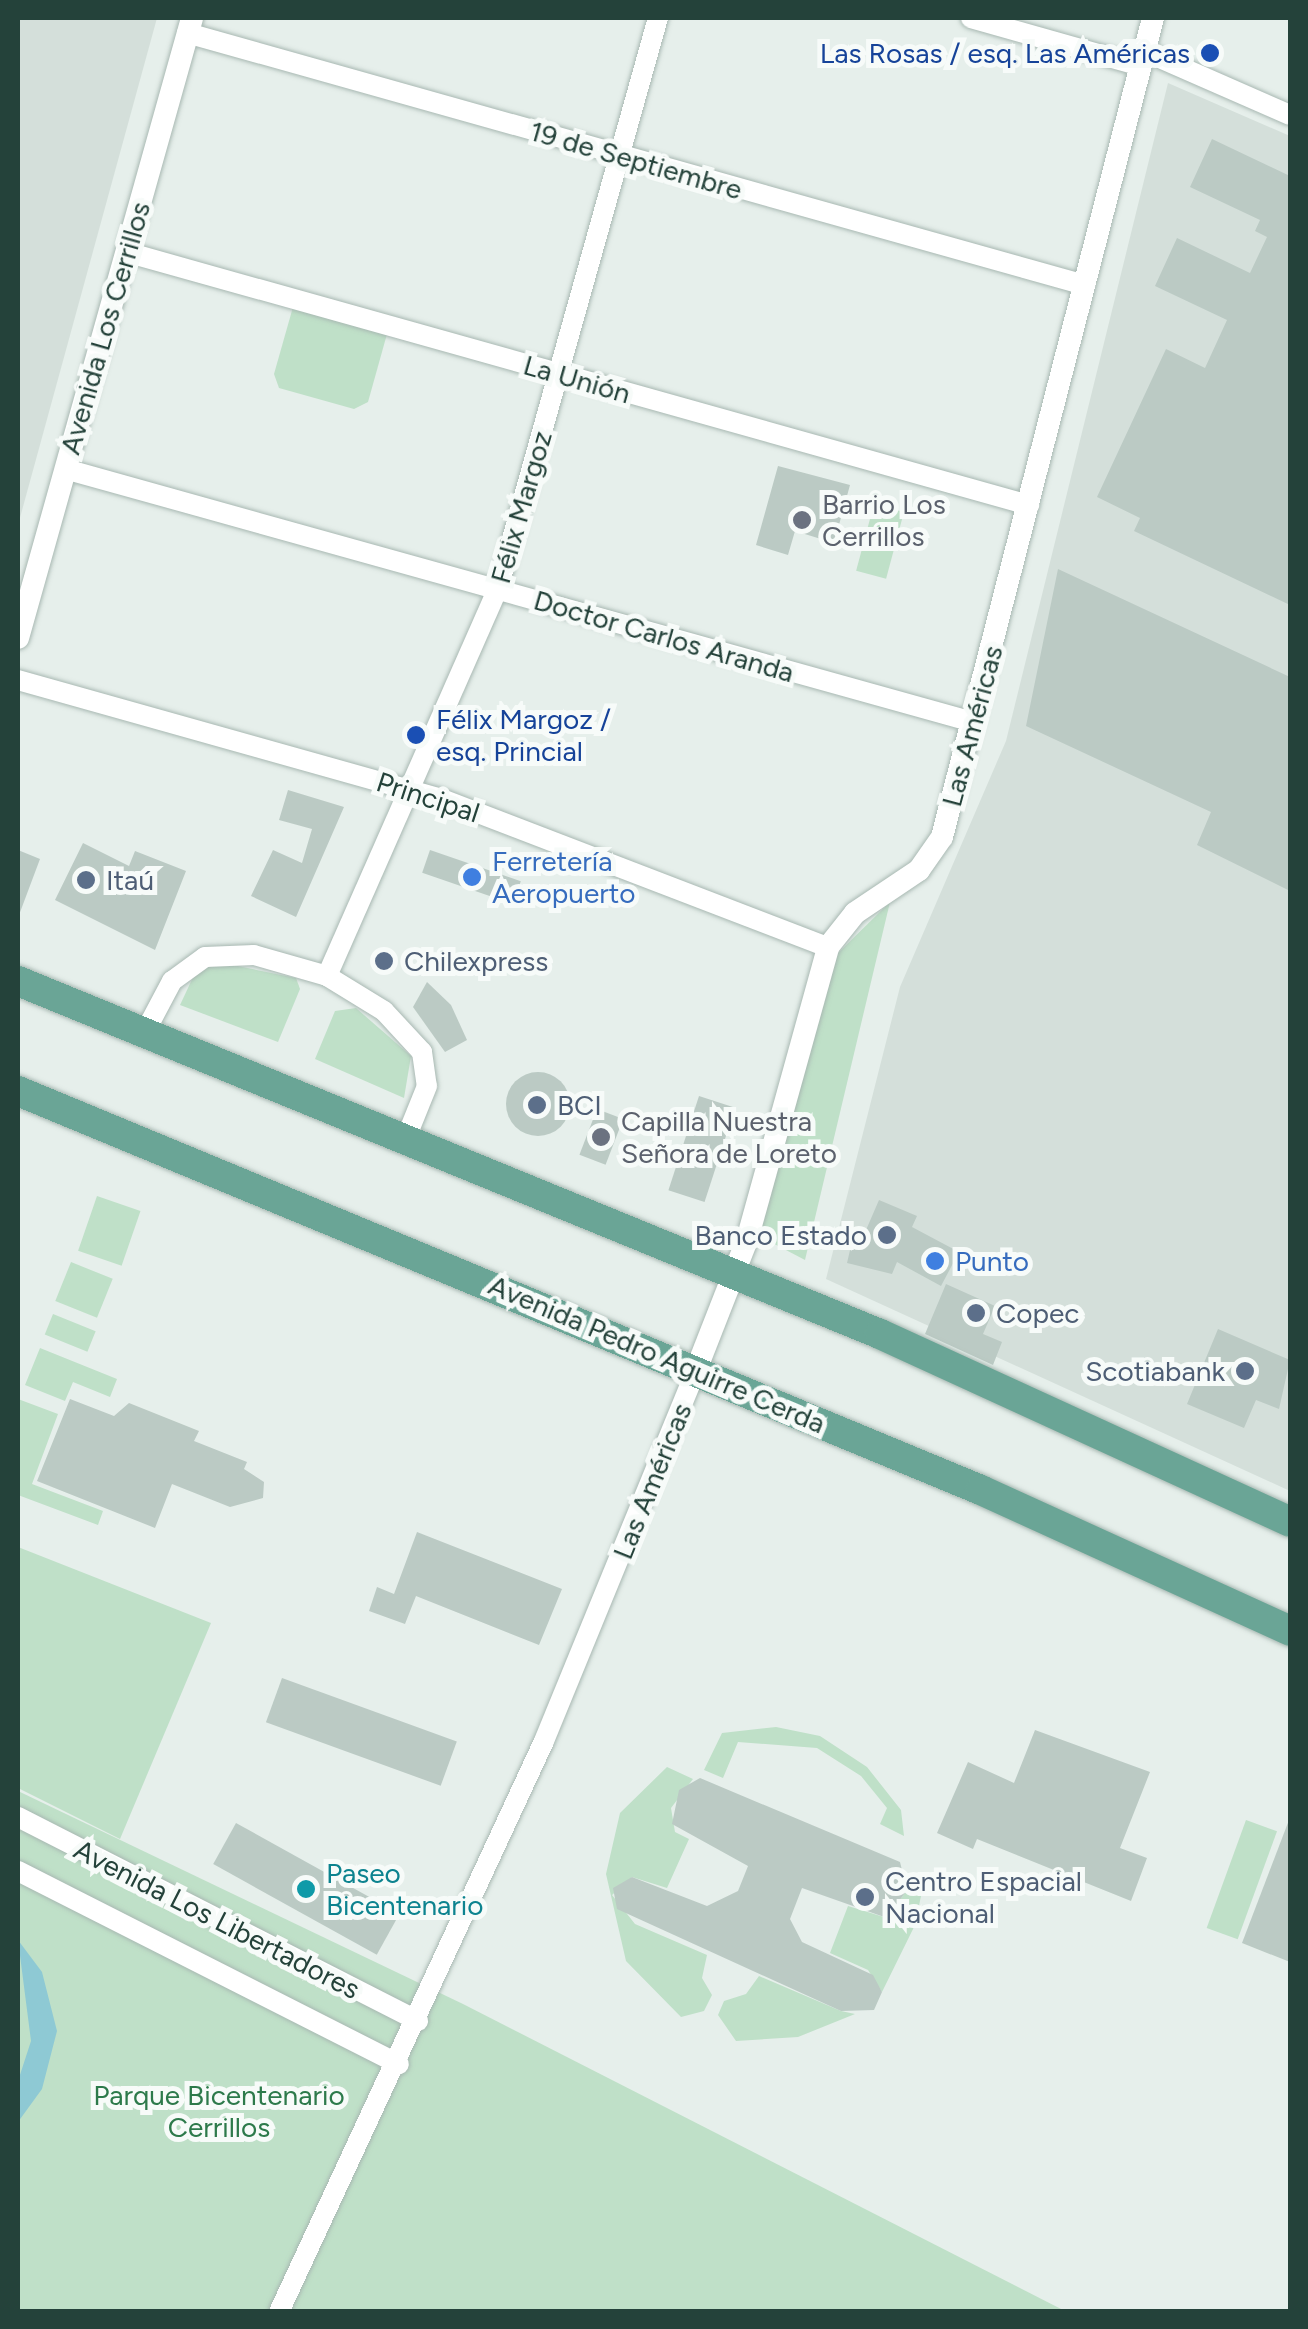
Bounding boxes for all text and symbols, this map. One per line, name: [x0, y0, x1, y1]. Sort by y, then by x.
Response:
place label: Las Rosas / esq. Las Américas: [820, 36, 1190, 70]
marker: Las Rosas / esq. Las Américas: [1199, 42, 1221, 64]
street label: 19 de Septiembre: [526, 114, 746, 206]
street label: Avenida Los Cerrillos: [53, 198, 157, 458]
street label: La Unión: [520, 348, 634, 410]
street label: Félix Margoz: [483, 427, 559, 587]
place label: Barrio Los Cerrillos: [822, 487, 946, 553]
marker: Barrio Los Cerrillos: [791, 509, 813, 531]
street label: Doctor Carlos Aranda: [530, 583, 798, 689]
street label: Las Américas: [934, 642, 1010, 810]
place label: Félix Margoz / esq. Princial: [436, 702, 611, 768]
marker: Félix Margoz / esq. Princial: [405, 724, 427, 746]
street label: Principal: [372, 765, 484, 829]
place label: Ferretería Aeropuerto: [492, 844, 635, 910]
place label: Itaú: [106, 863, 154, 897]
marker: Ferretería Aeropuerto: [461, 866, 483, 888]
marker: Itaú: [75, 869, 97, 891]
place label: Chilexpress: [404, 944, 548, 978]
marker: Chilexpress: [373, 950, 395, 972]
place label: BCI: [557, 1088, 602, 1122]
marker: BCI: [526, 1094, 548, 1116]
place label: Capilla Nuestra Señora de Loreto: [621, 1104, 837, 1170]
marker: Capilla Nuestra Señora de Loreto: [590, 1126, 612, 1148]
place label: Banco Estado: [695, 1218, 867, 1252]
marker: Banco Estado: [876, 1224, 898, 1246]
place label: Punto: [955, 1244, 1029, 1278]
marker: Punto: [924, 1250, 946, 1272]
street label: Avenida Pedro Aguirre Cerda: [484, 1268, 830, 1440]
place label: Copec: [996, 1296, 1079, 1330]
marker: Copec: [965, 1302, 987, 1324]
place label: Scotiabank: [1085, 1354, 1225, 1388]
marker: Scotiabank: [1234, 1360, 1256, 1382]
street label: Las Américas: [605, 1398, 699, 1564]
street label: Avenida Los Libertadores: [69, 1832, 365, 2006]
place label: Paseo Bicentenario: [326, 1856, 484, 1922]
place label: Centro Espacial Nacional: [885, 1864, 1082, 1930]
marker: Paseo Bicentenario: [295, 1878, 317, 1900]
marker: Centro Espacial Nacional: [854, 1886, 876, 1908]
park label: Parque Bicentenario Cerrillos: [93, 2078, 345, 2144]

